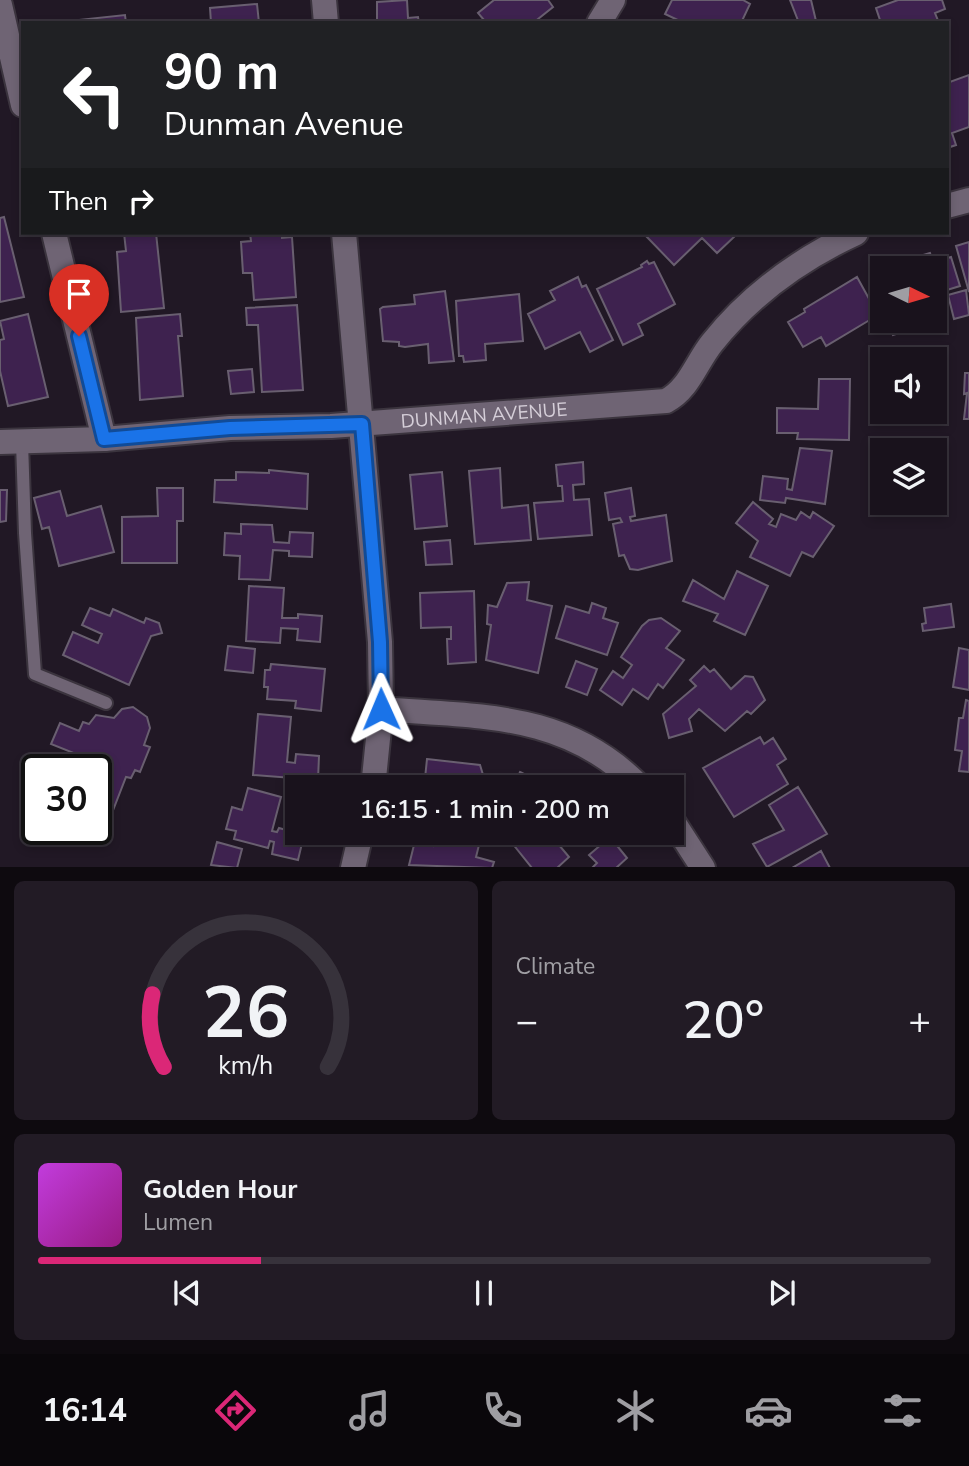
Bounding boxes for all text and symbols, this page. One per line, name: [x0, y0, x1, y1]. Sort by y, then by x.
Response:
text: 90 m: [164, 39, 279, 106]
icon: left: [49, 49, 140, 140]
text: Dunman Avenue: [164, 103, 404, 146]
icon: right: [122, 182, 160, 220]
text: Then: [49, 184, 108, 219]
north arrow: [870, 256, 947, 332]
map controls: [870, 256, 947, 515]
pin: [49, 264, 109, 336]
icon: arrive: [60, 275, 98, 313]
button: sound: [870, 347, 947, 424]
street label: DUNMAN AVENUE: [400, 396, 568, 435]
button: layers: [870, 438, 947, 515]
position arrow: [344, 672, 418, 746]
speed limit sign: 30: [21, 754, 112, 845]
text: 16:15 · 1 min · 200 m: [359, 792, 610, 827]
text: Climate: [516, 951, 595, 982]
text: 26: [202, 963, 289, 1063]
text: 20°: [682, 985, 764, 1056]
text: −: [516, 996, 538, 1047]
text: +: [908, 996, 931, 1047]
text: km/h: [218, 1048, 273, 1082]
text: Golden Hour: [143, 1172, 298, 1207]
text: Lumen: [143, 1207, 213, 1238]
icon: previous: [168, 1274, 206, 1312]
icon: pause: [465, 1274, 503, 1312]
icon: next: [763, 1274, 801, 1312]
icon: directions: [211, 1386, 260, 1435]
icon: music: [345, 1386, 394, 1435]
icon: phone: [478, 1386, 527, 1435]
icon: climate: [611, 1386, 660, 1435]
icon: car: [744, 1386, 793, 1435]
icon: filters: [878, 1386, 927, 1435]
text: 16:14: [42, 1389, 127, 1432]

